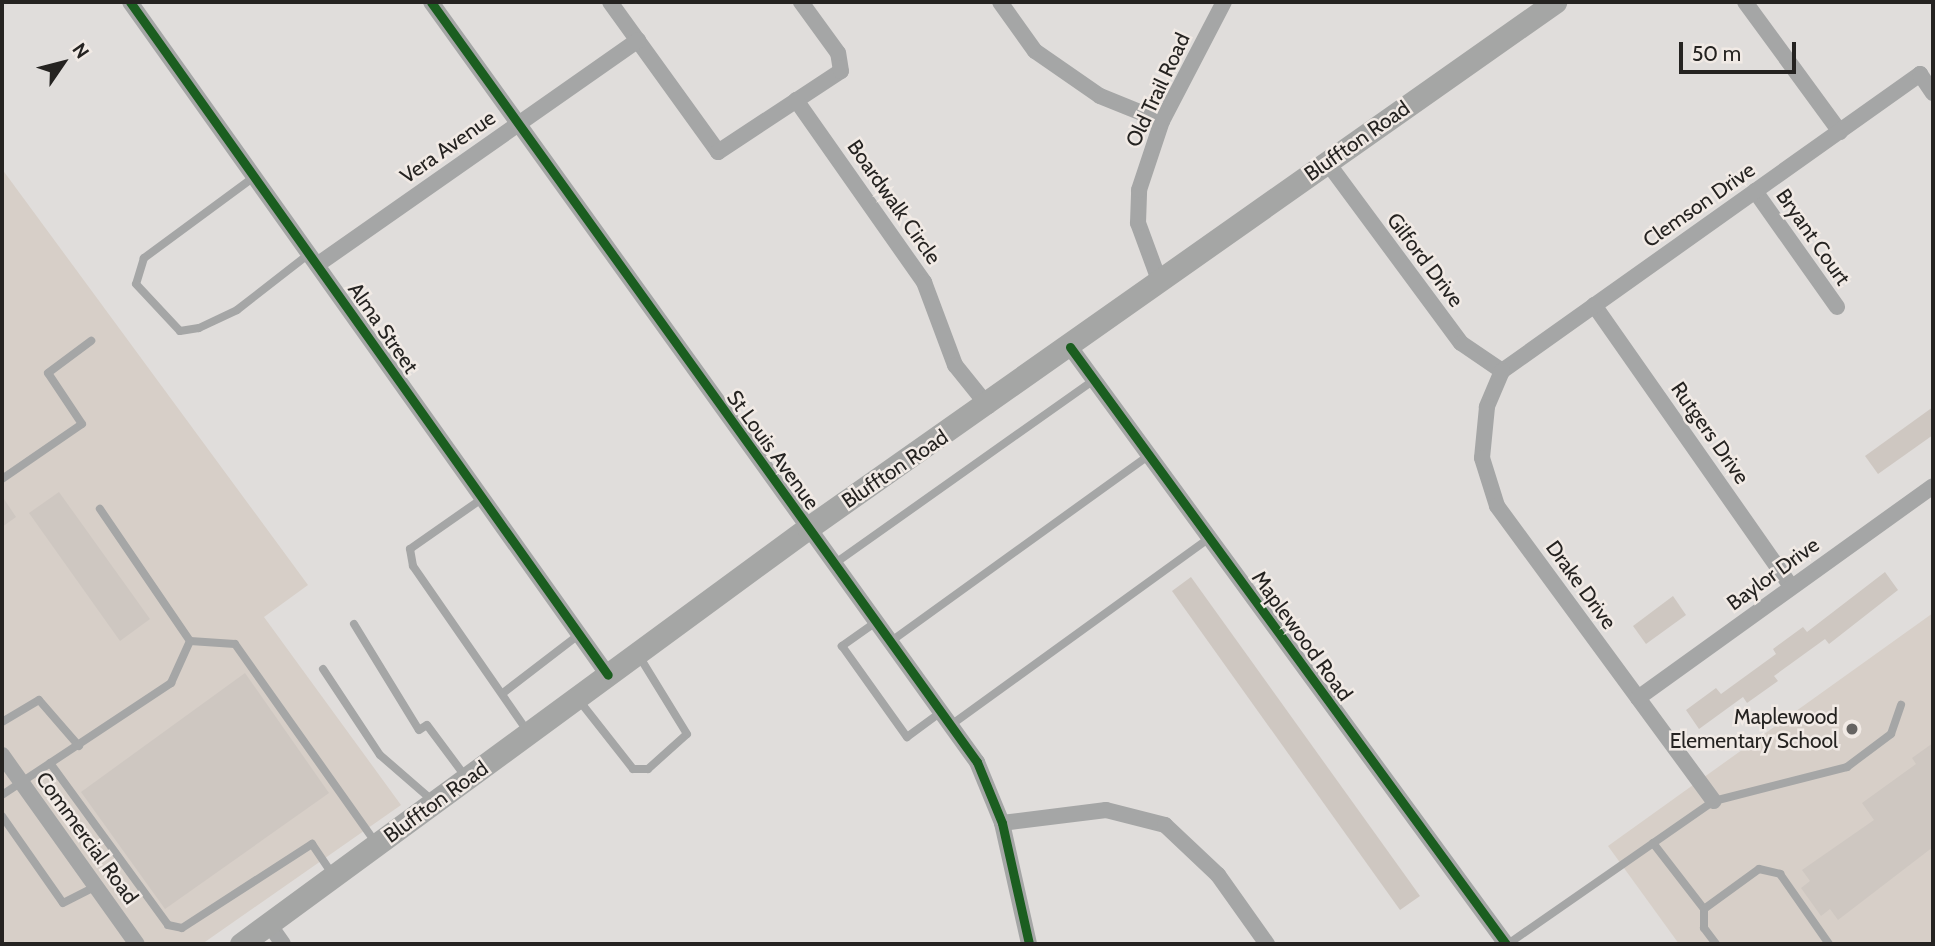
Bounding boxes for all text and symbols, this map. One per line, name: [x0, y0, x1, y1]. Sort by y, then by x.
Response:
north arrow: [28, 28, 98, 98]
scale bar: [1683, 28, 1800, 72]
street label: Old Trail Road: [1121, 29, 1195, 151]
text: N: [67, 39, 94, 63]
text: 50 m: [1692, 41, 1741, 66]
street label: Bluffton Road: [1299, 95, 1415, 187]
street label: Vera Avenue: [396, 105, 500, 189]
street label: Boardwalk Circle: [842, 135, 946, 269]
street label: Clemson Drive: [1638, 157, 1760, 253]
street label: Bryant Court: [1771, 184, 1855, 290]
street label: Gilford Drive: [1381, 208, 1469, 312]
street label: Alma Street: [343, 278, 423, 378]
street label: Rutgers Drive: [1666, 377, 1754, 489]
street label: St Louis Avenue: [721, 386, 825, 514]
street label: Bluffton Road: [837, 424, 953, 514]
street label: Baylor Drive: [1722, 532, 1824, 616]
street label: Drake Drive: [1540, 536, 1622, 634]
street label: Maplewood Road: [1246, 566, 1358, 706]
place label: Maplewood Elementary School: [1670, 704, 1838, 754]
marker: Maplewood Elementary School: [1844, 721, 1860, 737]
street label: Bluffton Road: [379, 756, 493, 848]
street label: Commercial Road: [31, 767, 143, 909]

